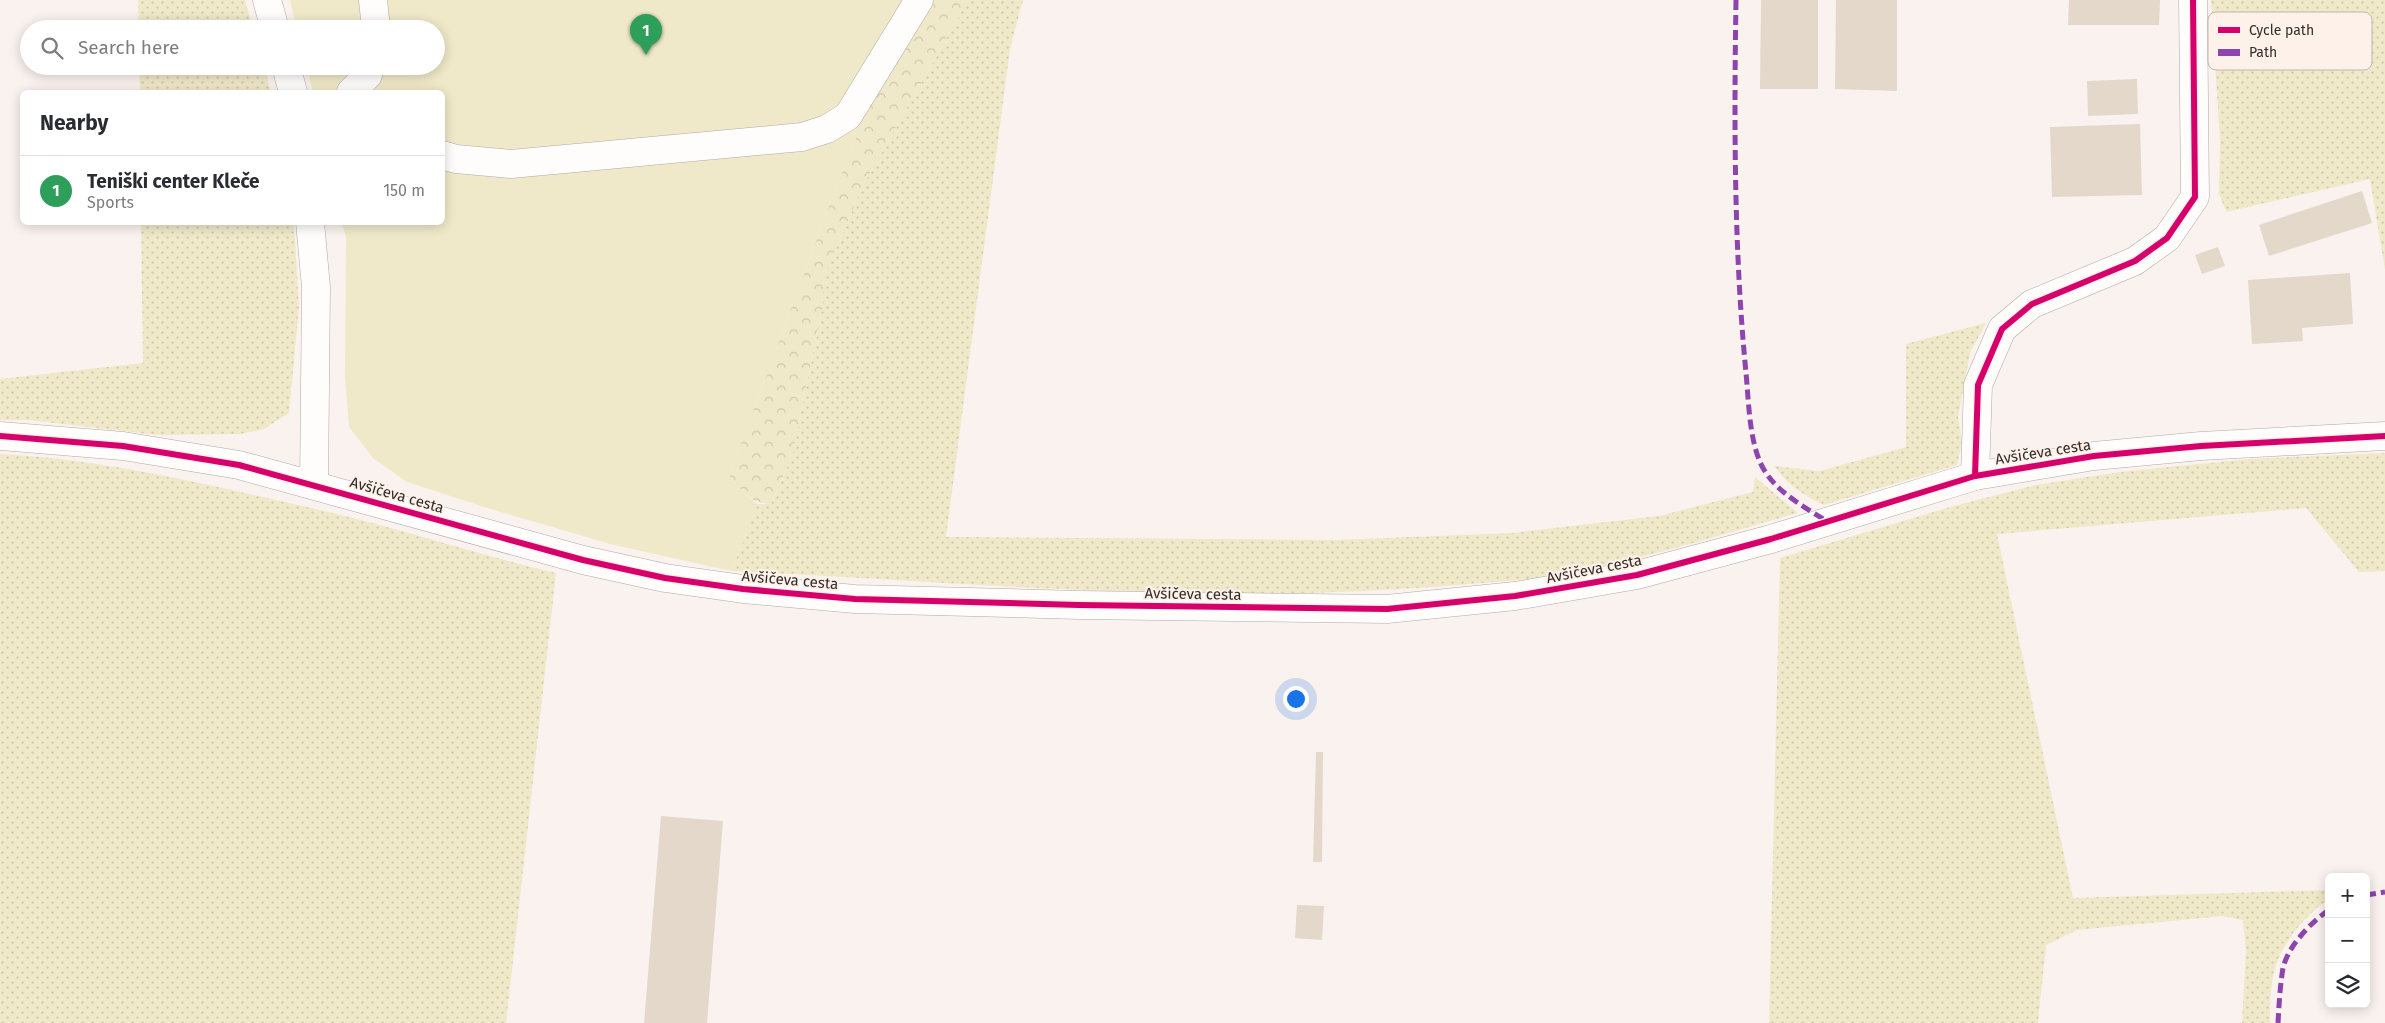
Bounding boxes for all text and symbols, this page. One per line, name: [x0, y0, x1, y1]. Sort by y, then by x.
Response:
legend: [2208, 12, 2372, 70]
pin: 1: [630, 14, 662, 55]
search box: [20, 20, 445, 75]
text: Cycle path: [2249, 22, 2314, 39]
icon: search: [38, 34, 66, 62]
text: Search here: [78, 36, 179, 59]
text: Path: [2249, 44, 2277, 61]
text: Nearby: [40, 110, 108, 136]
text: Teniški center Kleče: [87, 170, 260, 193]
text: 1: [52, 181, 60, 200]
text: 150 m: [383, 181, 425, 200]
text: Sports: [87, 193, 134, 212]
street label: Avšičeva cesta: [1994, 436, 2092, 468]
street label: Avšičeva cesta: [348, 473, 446, 517]
street label: Avšičeva cesta: [1545, 551, 1643, 587]
street label: Avšičeva cesta: [741, 567, 839, 593]
street label: Avšičeva cesta: [1144, 584, 1242, 604]
your location: [1283, 686, 1309, 712]
map controls: [2325, 873, 2370, 1008]
button: +: [2325, 873, 2370, 918]
button: −: [2325, 918, 2370, 963]
button: layers: [2325, 963, 2370, 1008]

